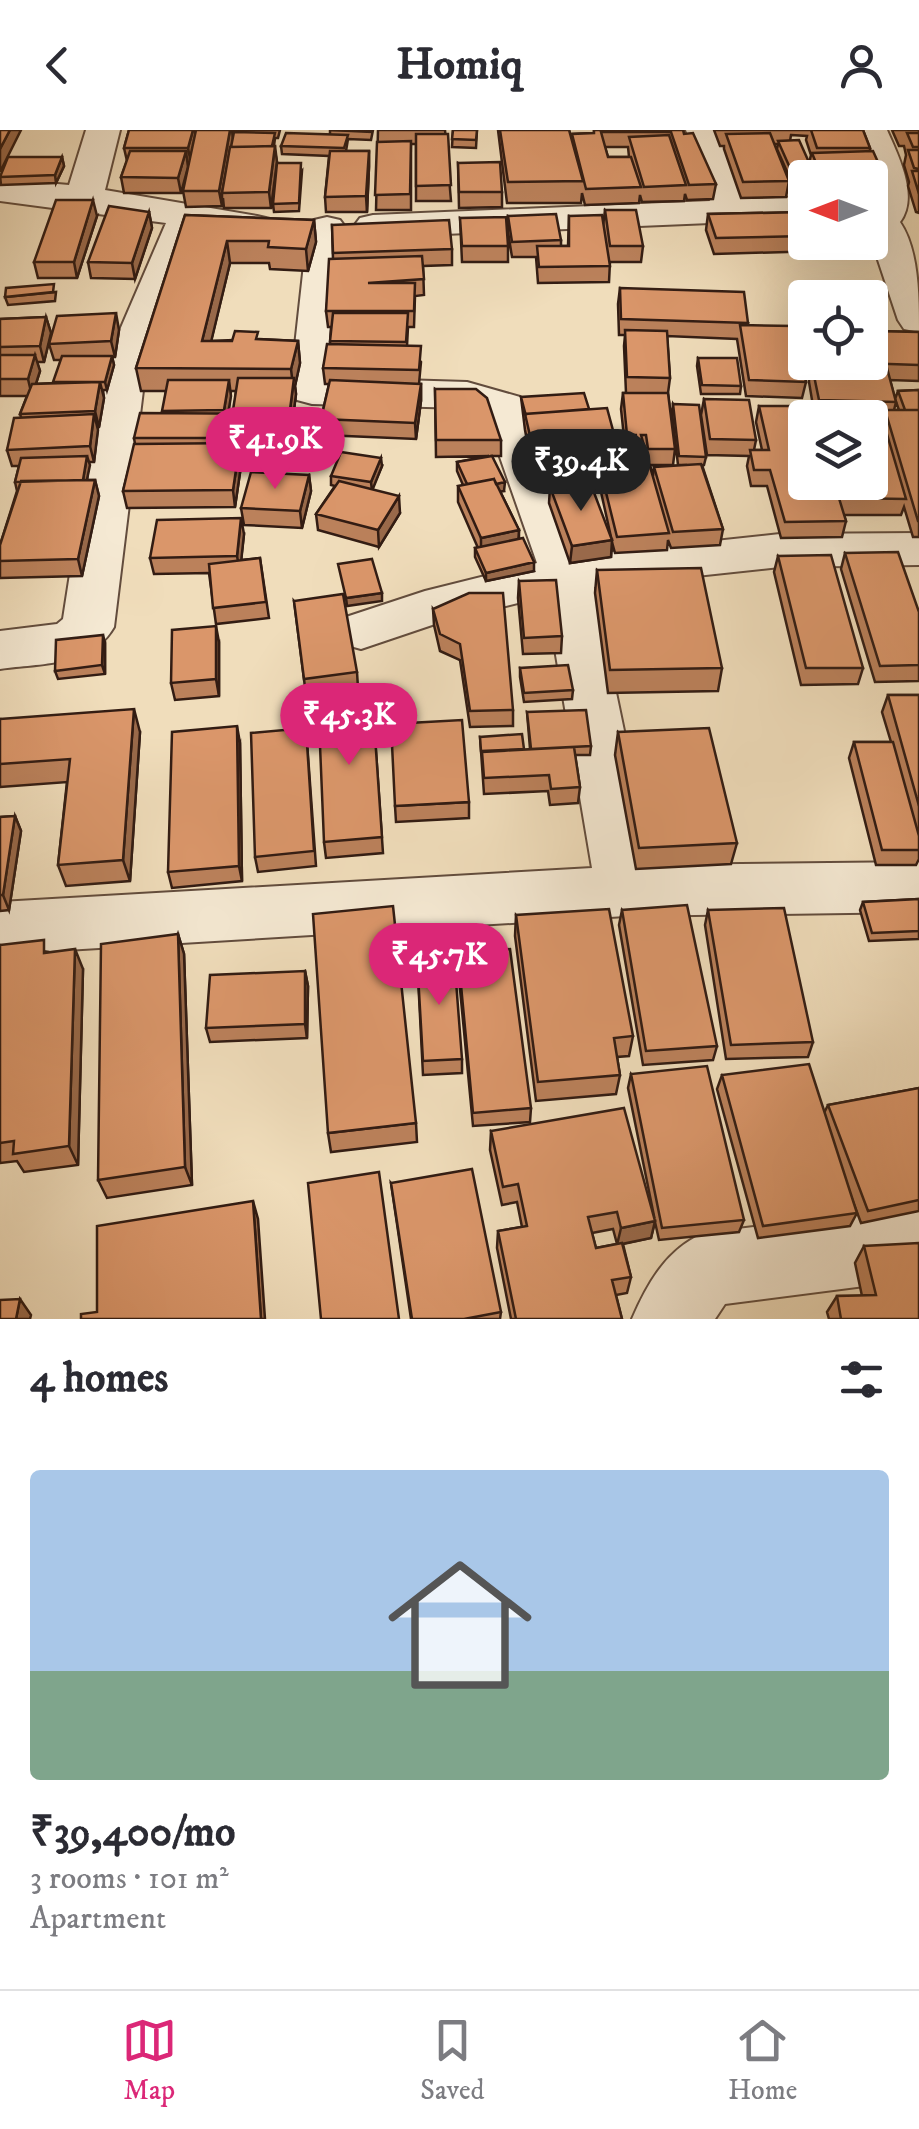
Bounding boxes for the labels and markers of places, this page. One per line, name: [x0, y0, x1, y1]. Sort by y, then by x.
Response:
pin: ₹41.9K: [194, 407, 356, 492]
pin: ₹39.4K: [500, 429, 662, 514]
pin: ₹45.3K: [268, 683, 430, 768]
pin: ₹45.7K: [358, 923, 520, 1008]

